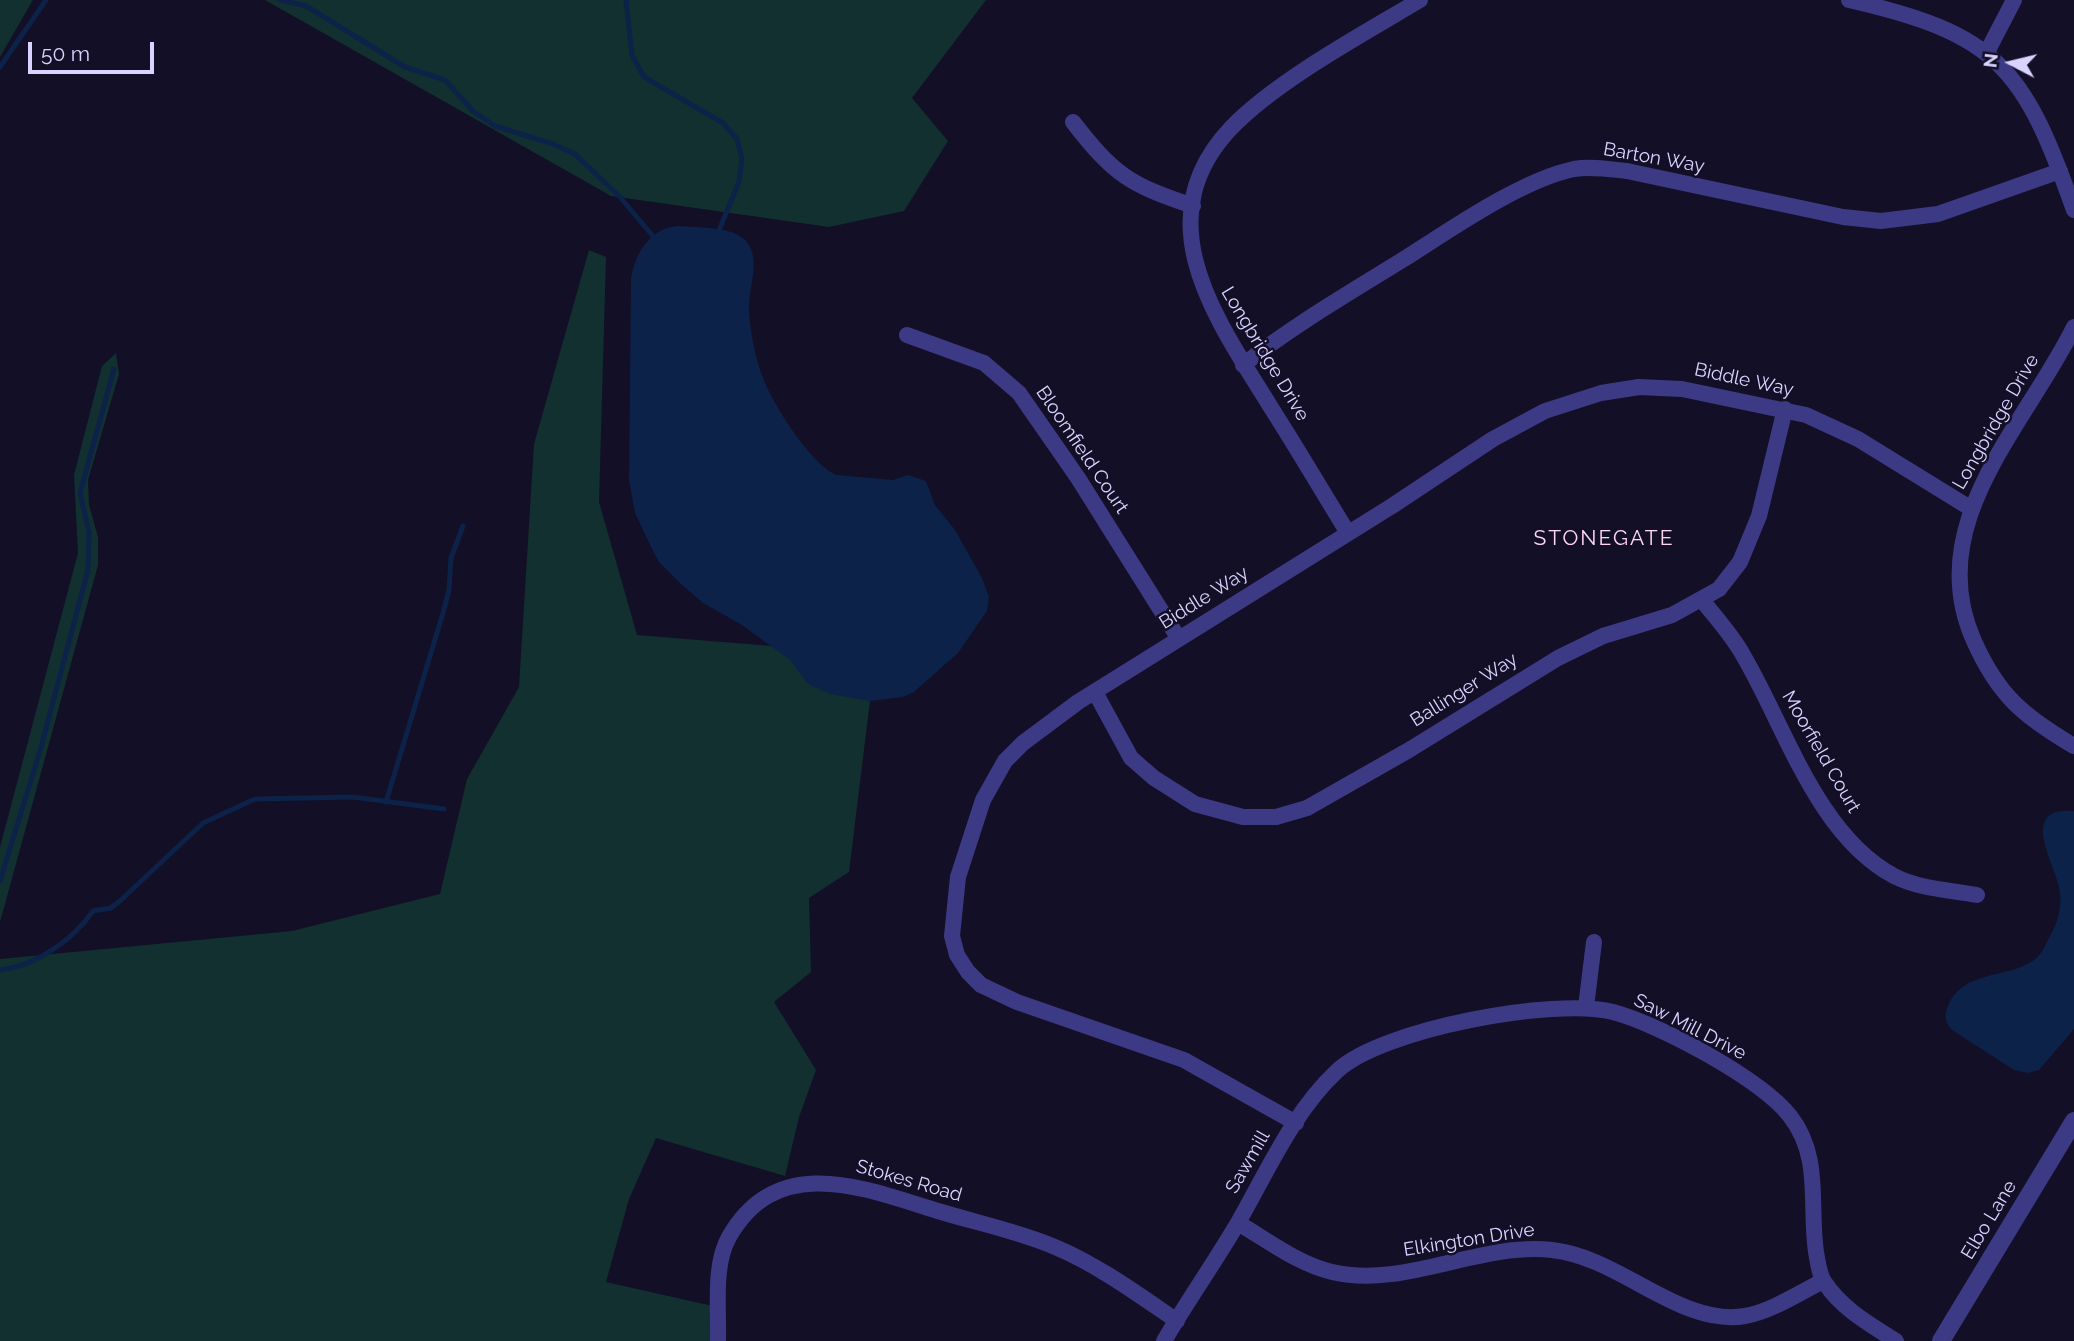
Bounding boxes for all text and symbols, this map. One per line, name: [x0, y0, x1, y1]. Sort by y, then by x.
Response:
scale bar: [32, 28, 158, 72]
north arrow: [1976, 28, 2046, 98]
text: 50 m: [41, 41, 90, 66]
text: N: [1978, 52, 2002, 69]
street label: Barton Way: [1602, 138, 1706, 178]
street label: Longbridge Drive: [1216, 283, 1314, 425]
street label: Longbridge Drive: [1948, 350, 2044, 494]
street label: Biddle Way: [1692, 358, 1796, 402]
street label: Bloomfield Court: [1031, 382, 1133, 518]
district label: STONEGATE: [1535, 526, 1673, 552]
street label: Biddle Way: [1155, 562, 1253, 634]
street label: Ballinger Way: [1406, 648, 1522, 732]
street label: Moorfield Court: [1777, 687, 1865, 817]
street label: Saw Mill Drive: [1630, 989, 1750, 1065]
street label: Sawmill: [1221, 1126, 1275, 1198]
street label: Stokes Road: [853, 1155, 965, 1207]
street label: Elbo Lane: [1956, 1176, 2022, 1264]
street label: Elkington Drive: [1402, 1218, 1536, 1262]

